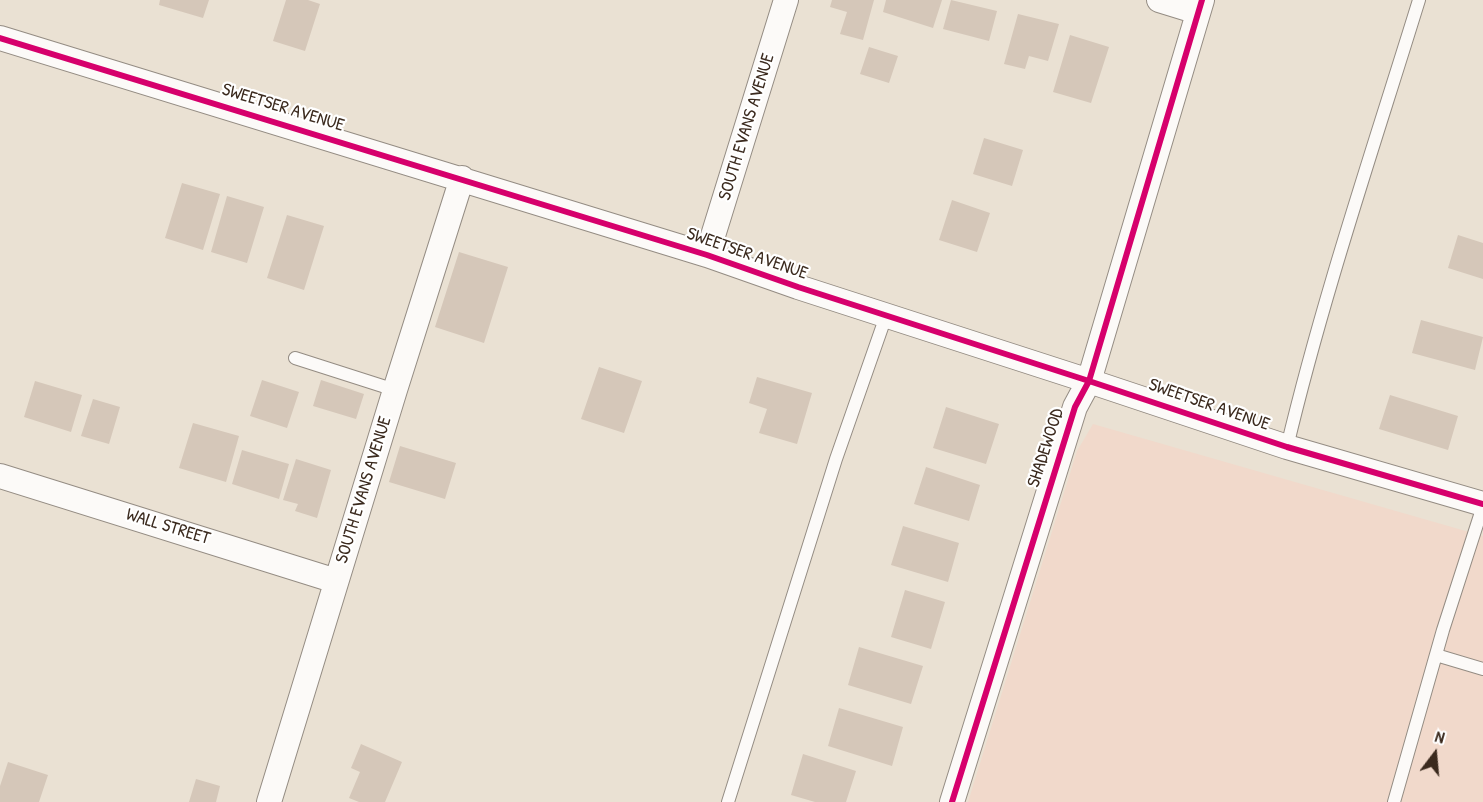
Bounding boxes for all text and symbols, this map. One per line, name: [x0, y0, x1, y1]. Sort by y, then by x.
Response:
street label: SOUTH EVANS AVENUE: [714, 51, 780, 203]
street label: SWEETSER AVENUE: [219, 79, 347, 137]
street label: SWEETSER AVENUE: [684, 223, 810, 285]
street label: SWEETSER AVENUE: [1146, 374, 1272, 436]
street label: SHADEWOOD: [1023, 406, 1069, 490]
street label: SOUTH EVANS AVENUE: [331, 414, 397, 566]
street label: WALL STREET: [123, 504, 213, 550]
north arrow: [1405, 724, 1465, 784]
text: N: [1433, 725, 1447, 748]

